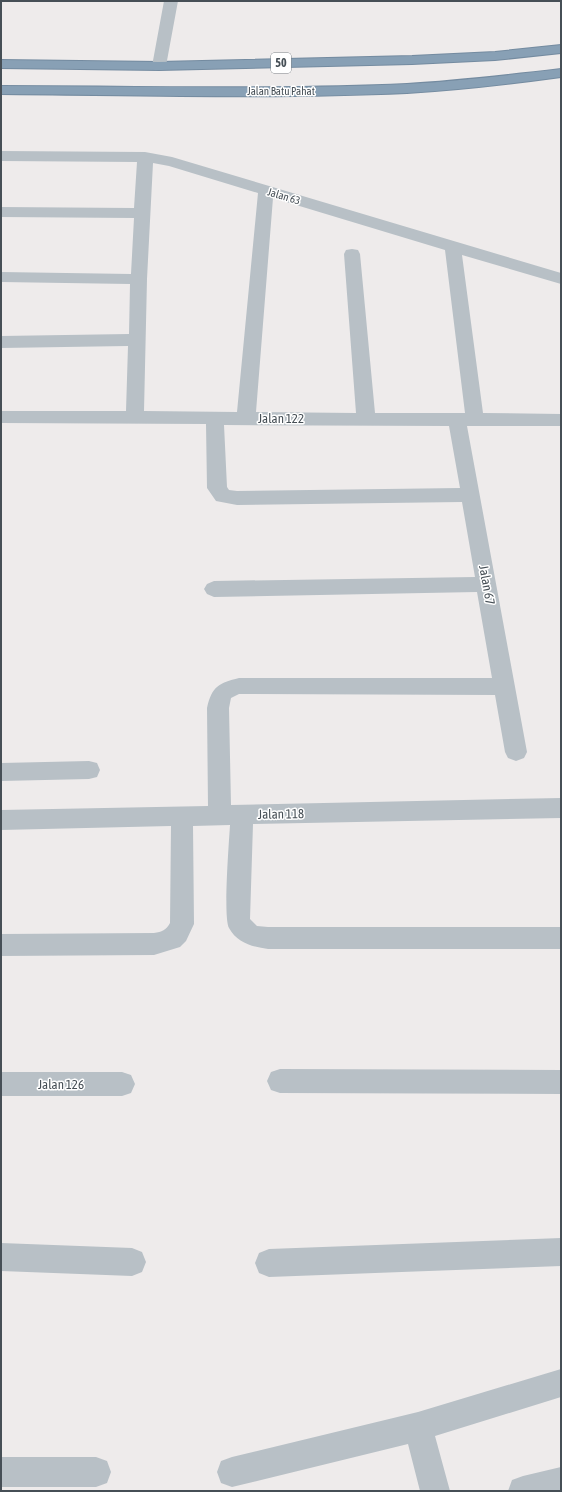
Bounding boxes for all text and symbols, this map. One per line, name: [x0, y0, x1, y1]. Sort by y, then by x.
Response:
road number: 50: [271, 53, 291, 73]
street label: Jalan Batu Pahat: [247, 85, 315, 97]
street label: Jalan 63: [266, 185, 302, 207]
street label: Jalan 122: [258, 411, 304, 426]
street label: Jalan 67: [476, 564, 498, 606]
street label: Jalan 118: [258, 806, 304, 822]
street label: Jalan 126: [38, 1077, 84, 1092]

